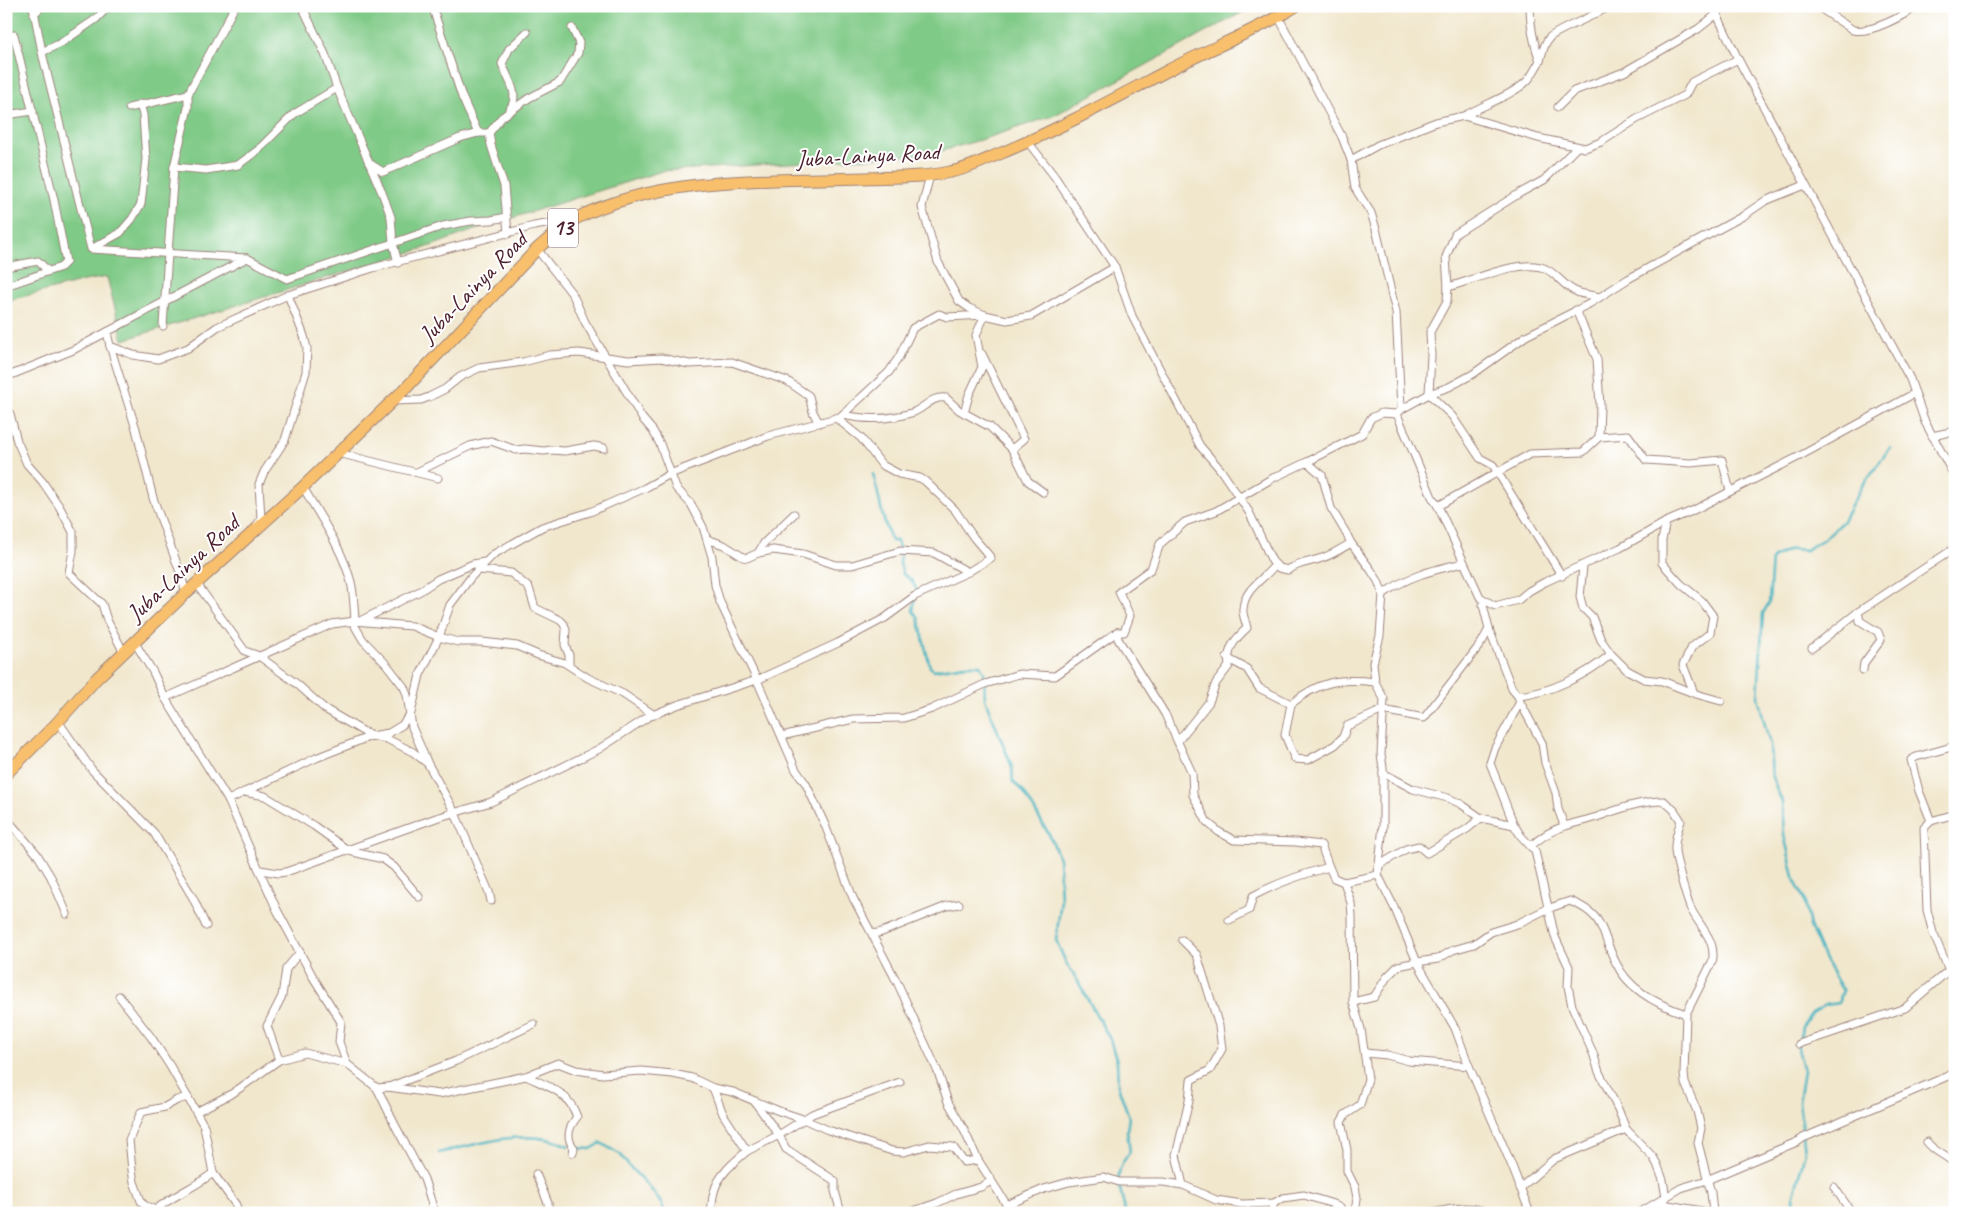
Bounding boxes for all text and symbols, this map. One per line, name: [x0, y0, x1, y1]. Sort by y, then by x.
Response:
street label: Juba-Lainya Road: [795, 136, 944, 174]
road number: 13: [548, 208, 578, 248]
street label: Juba-Lainya Road: [412, 222, 536, 350]
street label: Juba-Lainya Road: [120, 506, 248, 629]

